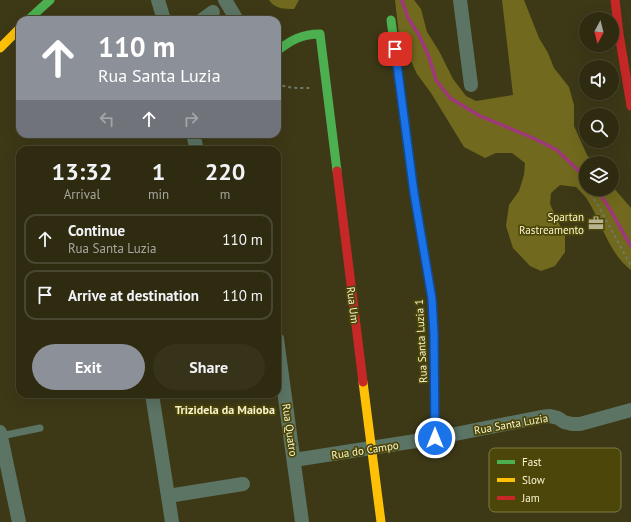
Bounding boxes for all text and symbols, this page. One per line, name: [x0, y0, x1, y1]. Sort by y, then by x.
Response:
north arrow: [579, 12, 619, 52]
map controls: [579, 12, 619, 196]
text: 110 m: [98, 28, 175, 65]
icon: ahead: [32, 32, 84, 84]
pin: [378, 32, 412, 66]
icon: arrive: [384, 38, 406, 60]
button: sound: [579, 60, 619, 100]
text: Rua Santa Luzia: [98, 64, 221, 87]
icon: left: [96, 108, 118, 130]
icon: ahead: [138, 108, 160, 130]
icon: right: [180, 108, 202, 130]
button: search: [579, 108, 619, 148]
text: 13:32: [52, 156, 112, 187]
text: 1: [152, 156, 165, 187]
text: 220: [205, 156, 245, 187]
button: layers: [579, 156, 619, 196]
text: Arrival: [64, 186, 100, 203]
text: min: [148, 186, 169, 203]
text: m: [220, 186, 230, 203]
place label: Spartan Rastreamento: [519, 210, 584, 237]
office icon: Spartan Rastreamento: [587, 214, 605, 232]
text: Continue: [68, 221, 125, 240]
icon: ahead: [34, 228, 56, 250]
text: 110 m: [222, 230, 263, 249]
text: Rua Santa Luzia: [68, 240, 157, 257]
icon: arrive: [34, 284, 56, 306]
text: Arrive at destination: [68, 286, 199, 305]
text: 110 m: [222, 286, 263, 305]
street label: Rua Um: [344, 286, 362, 324]
street label: Rua Santa Luzia 1: [412, 299, 430, 383]
button: Exit: [32, 344, 145, 390]
button: Share: [153, 344, 265, 390]
district label: Trizidela da Maioba: [175, 402, 275, 417]
street label: Rua Quatro: [279, 403, 301, 457]
street label: Rua Santa Luzia: [473, 411, 549, 437]
position arrow: [414, 417, 456, 459]
street label: Rua do Campo: [330, 438, 400, 462]
legend: [489, 448, 621, 512]
text: Fast: [522, 455, 542, 469]
text: Slow: [522, 473, 545, 487]
text: Jam: [521, 491, 540, 505]

